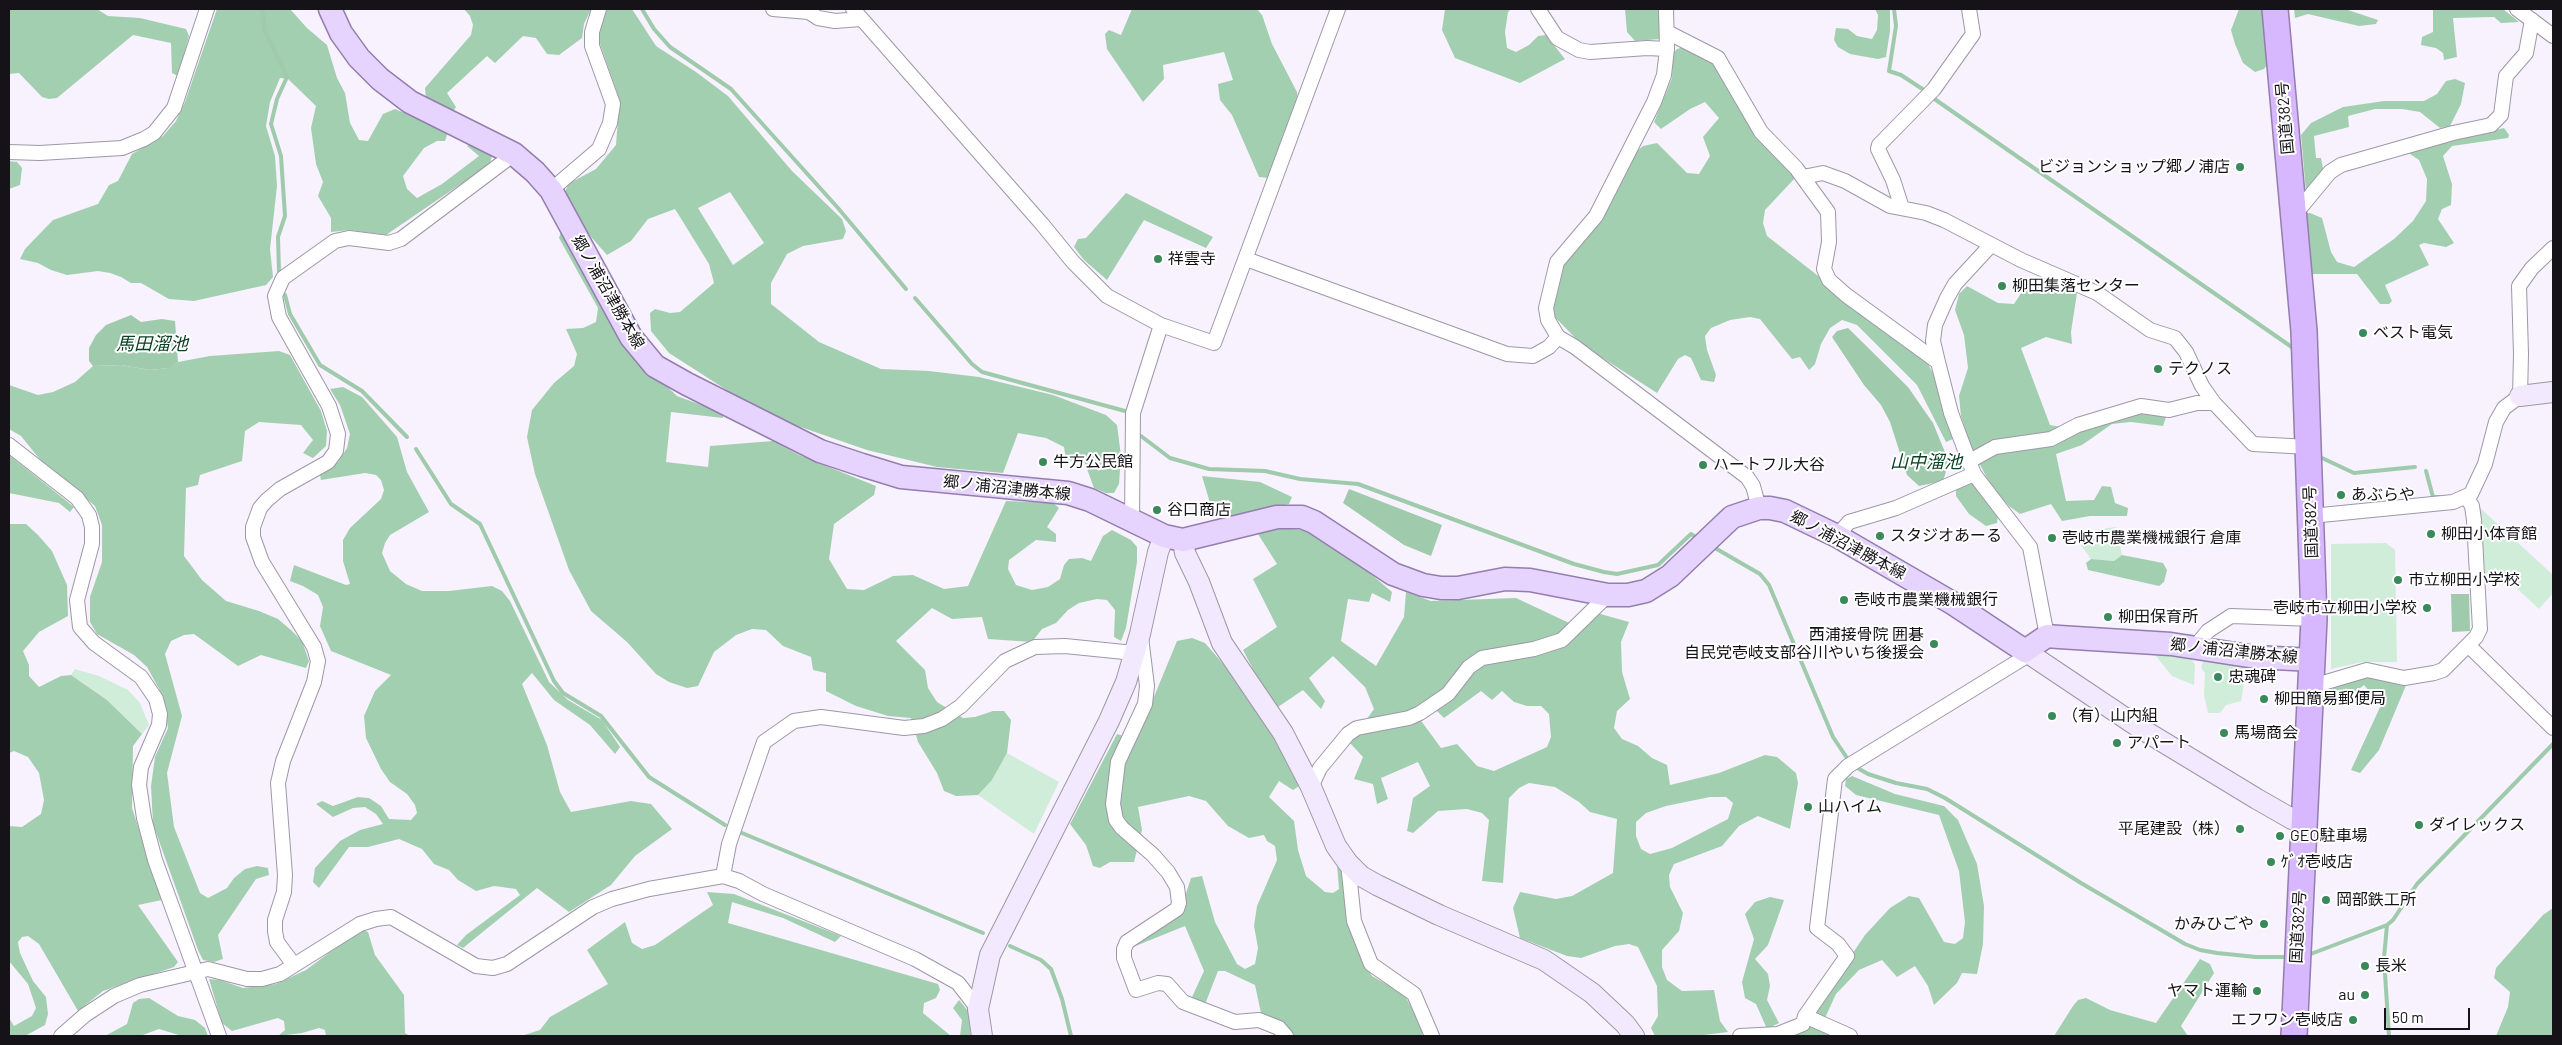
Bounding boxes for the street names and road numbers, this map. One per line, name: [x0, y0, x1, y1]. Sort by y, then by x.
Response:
street label: 国道382号: [2272, 81, 2298, 155]
street label: 郷ノ浦沼津勝本線: [568, 232, 648, 352]
street label: 郷ノ浦沼津勝本線: [942, 472, 1072, 504]
street label: 国道382号: [2300, 485, 2322, 559]
street label: 郷ノ浦沼津勝本線: [1787, 506, 1909, 584]
street label: 郷ノ浦沼津勝本線: [2169, 635, 2299, 667]
street label: 国道382号: [2286, 890, 2310, 964]

